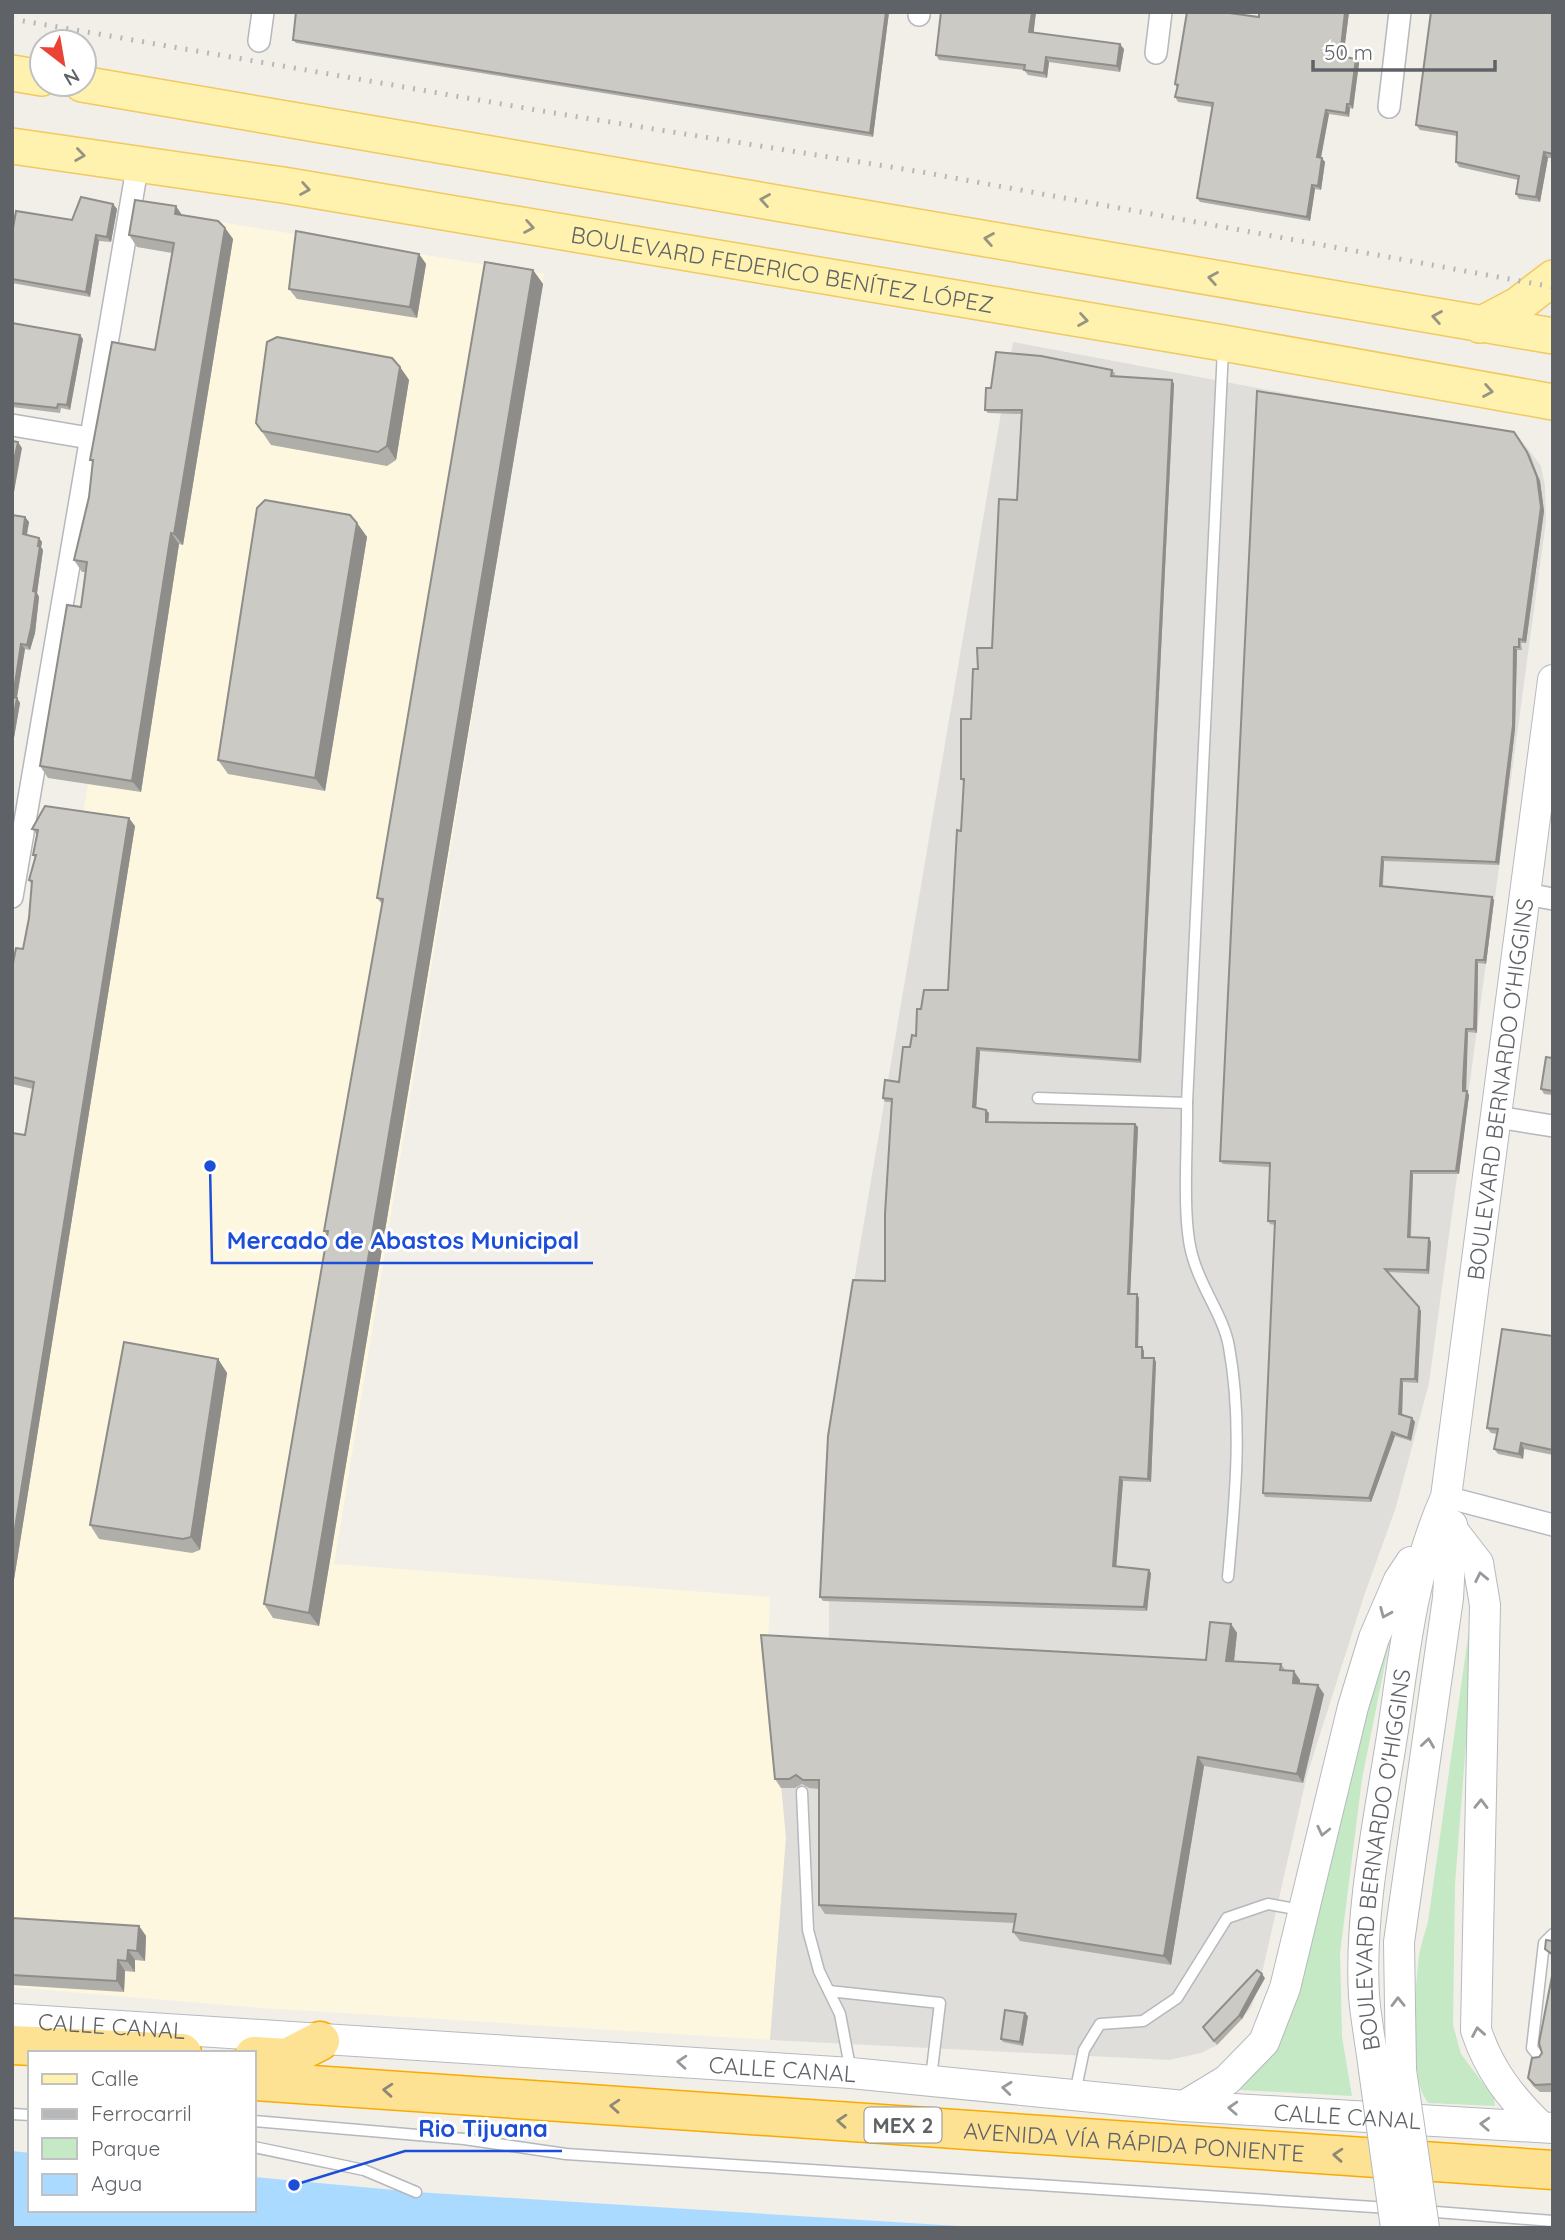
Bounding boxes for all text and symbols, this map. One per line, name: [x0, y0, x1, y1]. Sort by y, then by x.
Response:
north arrow: [28, 28, 98, 98]
scale bar: [1313, 28, 1495, 72]
text: 50 m: [1324, 39, 1373, 65]
text: N: [60, 64, 84, 91]
one-way arrow: [74, 148, 86, 163]
one-way arrow: [299, 181, 311, 196]
one-way arrow: [759, 193, 770, 208]
one-way arrow: [523, 219, 535, 234]
street label: BOULEVARD FEDERICO BENÍTEZ LÓPEZ: [569, 219, 996, 319]
one-way arrow: [983, 232, 995, 247]
one-way arrow: [1207, 271, 1219, 286]
one-way arrow: [1431, 310, 1443, 325]
one-way arrow: [1077, 312, 1089, 327]
one-way arrow: [1482, 382, 1494, 397]
street label: BOULEVARD BERNARDO O'HIGGINS: [1460, 896, 1539, 1282]
callout: Mercado de Abastos Municipal: [212, 1218, 593, 1263]
text: Mercado de Abastos Municipal: [227, 1225, 579, 1255]
one-way arrow: [1475, 1571, 1489, 1583]
one-way arrow: [1379, 1606, 1393, 1618]
street label: BOULEVARD BERNARDO O'HIGGINS: [1349, 1667, 1416, 2053]
one-way arrow: [1421, 1737, 1436, 1748]
one-way arrow: [1473, 1799, 1489, 1809]
one-way arrow: [1317, 1825, 1331, 1837]
one-way arrow: [1390, 1996, 1406, 2007]
street label: CALLE CANAL: [37, 2006, 186, 2045]
one-way arrow: [1471, 2026, 1486, 2037]
street label: CALLE CANAL: [708, 2049, 857, 2088]
legend: [28, 2051, 256, 2212]
one-way arrow: [676, 2055, 687, 2070]
text: Calle: [91, 2065, 139, 2091]
one-way arrow: [1001, 2081, 1012, 2096]
one-way arrow: [382, 2083, 393, 2098]
street label: CALLE CANAL: [1273, 2097, 1422, 2135]
one-way arrow: [609, 2099, 620, 2114]
text: Ferrocarril: [91, 2100, 192, 2126]
one-way arrow: [1227, 2101, 1238, 2116]
callout: Rio Tijuana: [405, 2106, 562, 2151]
road number: MEX 2: [864, 2108, 942, 2142]
text: Rio Tijuana: [418, 2113, 548, 2143]
one-way arrow: [836, 2114, 847, 2129]
street label: AVENIDA VÍA RÁPIDA PONIENTE: [963, 2115, 1305, 2167]
one-way arrow: [1479, 2117, 1490, 2132]
text: Parque: [91, 2135, 160, 2161]
one-way arrow: [1332, 2148, 1343, 2163]
text: Agua: [91, 2170, 142, 2196]

